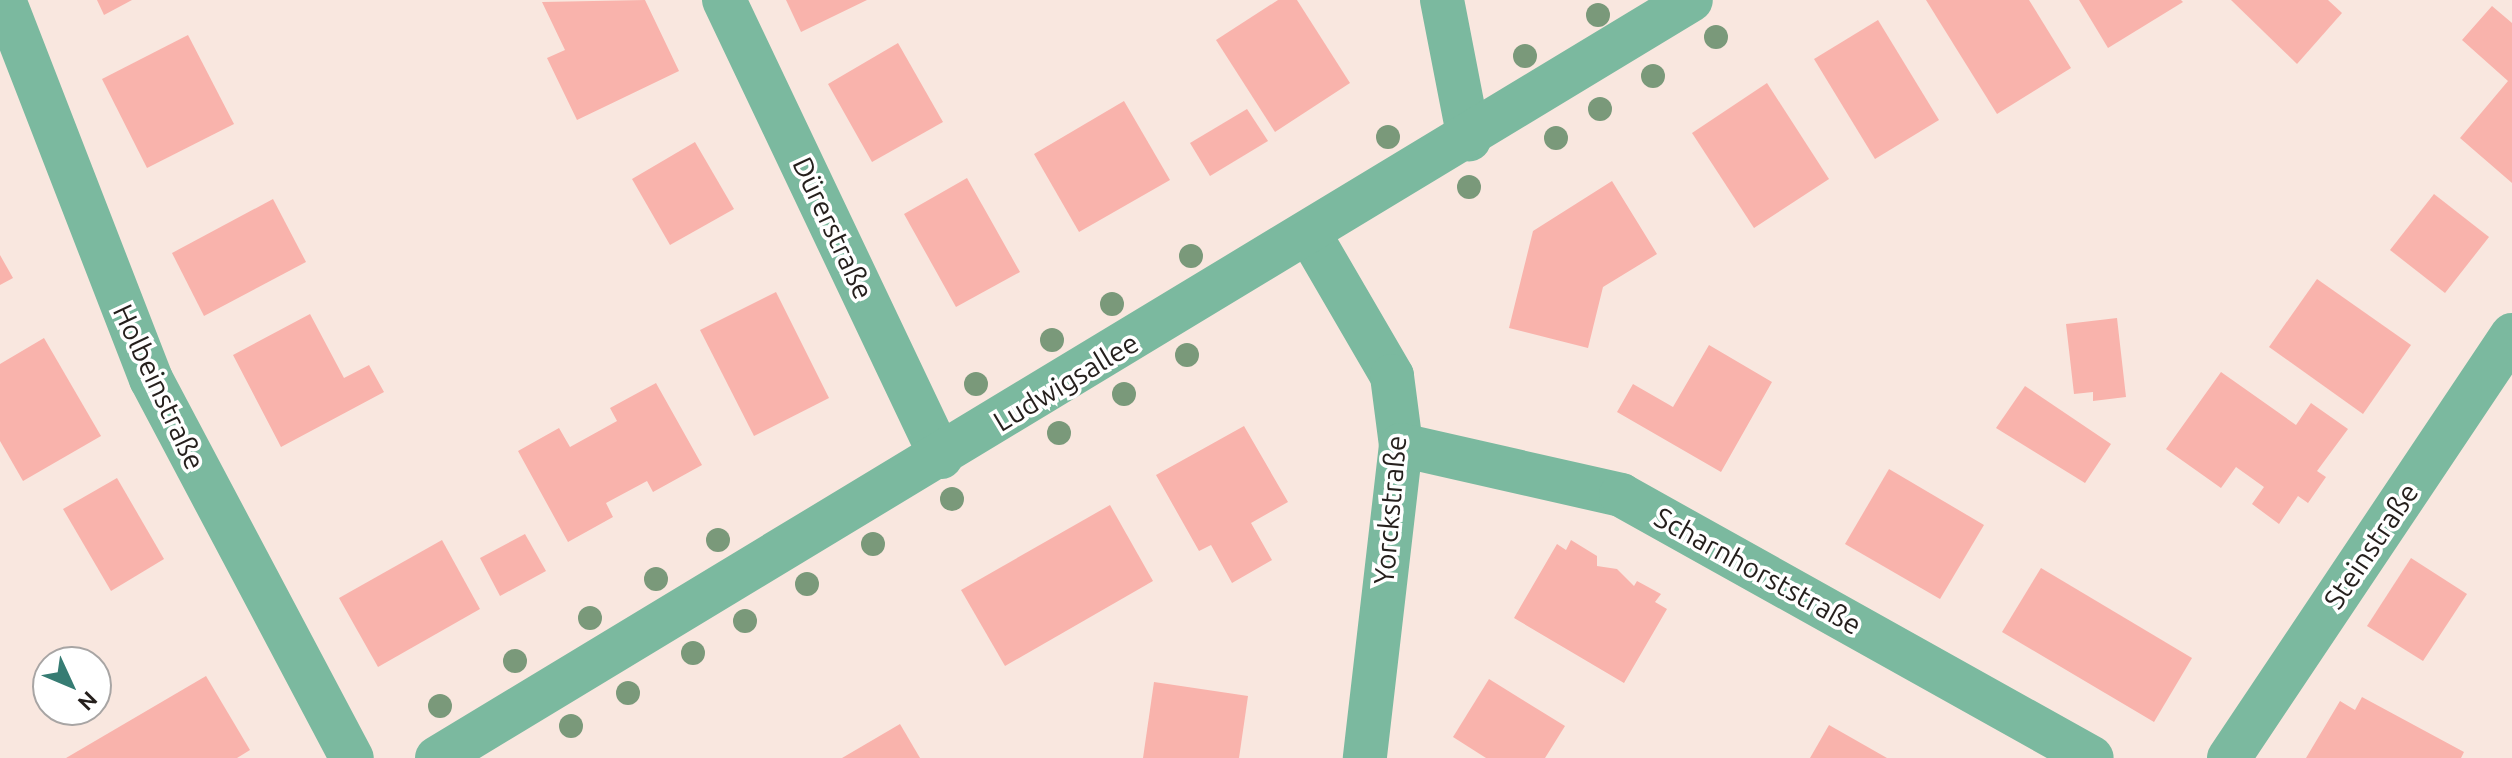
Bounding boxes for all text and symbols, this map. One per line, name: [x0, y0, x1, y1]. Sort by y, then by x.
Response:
street label: Dürerstraße: [785, 152, 881, 304]
street label: Holbeinstraße: [106, 299, 212, 475]
street label: Ludwigsallee: [987, 326, 1145, 438]
street label: Yorckstraße: [1367, 434, 1413, 586]
street label: Steinstraße: [2317, 477, 2425, 615]
street label: Scharnhorststraße: [1649, 500, 1867, 642]
north arrow: [32, 646, 112, 726]
text: N: [73, 687, 103, 716]

